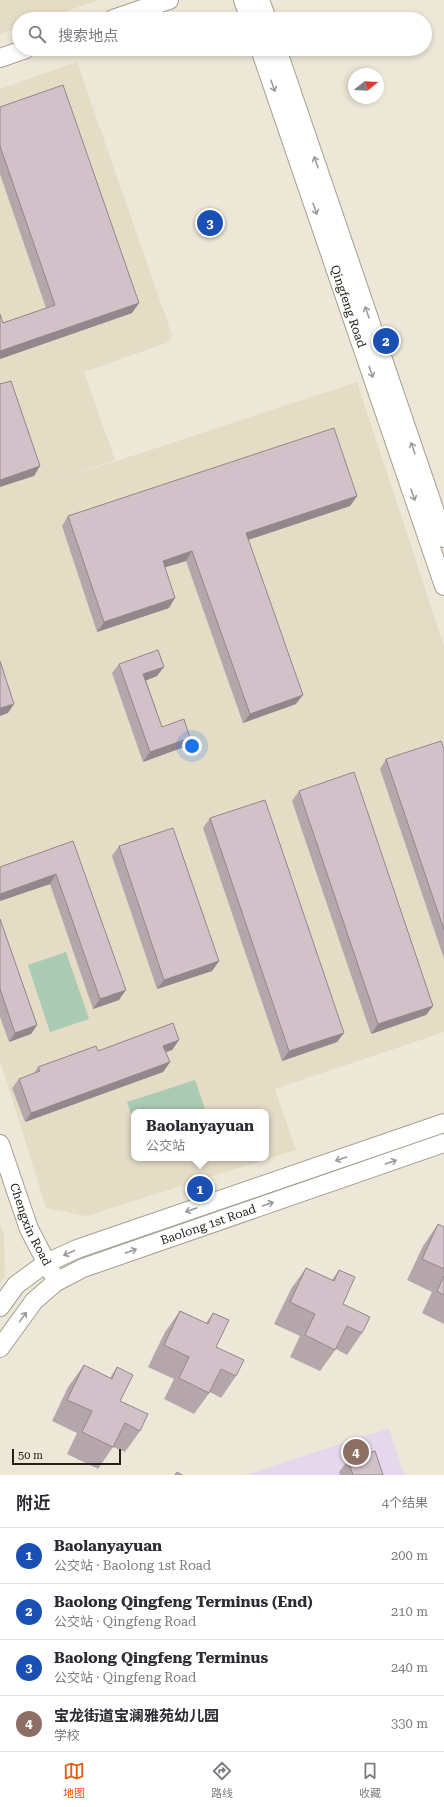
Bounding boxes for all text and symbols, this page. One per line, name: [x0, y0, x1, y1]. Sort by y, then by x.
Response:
search box: [12, 12, 432, 56]
icon: search: [26, 23, 48, 45]
text: 搜索地点: [58, 27, 118, 45]
north arrow: [348, 68, 384, 104]
one-way arrow: [269, 80, 277, 92]
one-way arrow: [312, 156, 319, 169]
one-way arrow: [312, 202, 319, 215]
pin: 3: [197, 208, 223, 238]
street label: Qingfeng Road: [328, 263, 369, 350]
one-way arrow: [363, 305, 370, 318]
pin: 2: [373, 326, 399, 356]
one-way arrow: [367, 365, 375, 377]
one-way arrow: [409, 442, 417, 454]
one-way arrow: [409, 488, 417, 500]
your location: [182, 736, 202, 756]
popup: [131, 1109, 269, 1161]
text: Baolanyayuan: [146, 1117, 254, 1135]
text: 公交站: [146, 1138, 185, 1153]
one-way arrow: [335, 1155, 347, 1163]
one-way arrow: [384, 1158, 397, 1165]
pin: 1: [187, 1174, 213, 1204]
street label: Chengxin Road: [7, 1181, 54, 1268]
one-way arrow: [261, 1200, 274, 1207]
street label: Baolong 1st Road: [159, 1202, 258, 1248]
one-way arrow: [186, 1206, 198, 1214]
one-way arrow: [125, 1247, 138, 1254]
one-way arrow: [63, 1250, 75, 1257]
one-way arrow: [19, 1311, 27, 1322]
pin: 4: [343, 1437, 369, 1467]
scale bar: [12, 1447, 121, 1466]
text: 50 m: [18, 1449, 43, 1462]
text: 附近: [16, 1493, 50, 1513]
text: 4个结果: [382, 1495, 428, 1510]
text: Baolanyayuan: [54, 1537, 162, 1555]
text: 1: [25, 1548, 33, 1563]
text: 200 m: [391, 1548, 428, 1563]
text: 公交站 · Baolong 1st Road: [54, 1558, 211, 1573]
text: Baolong Qingfeng Terminus (End): [54, 1593, 313, 1611]
text: 2: [25, 1604, 33, 1619]
text: 210 m: [391, 1604, 428, 1619]
text: 公交站 · Qingfeng Road: [54, 1614, 196, 1629]
text: Baolong Qingfeng Terminus: [54, 1649, 268, 1667]
text: 3: [25, 1660, 33, 1675]
text: 240 m: [391, 1660, 428, 1675]
text: 公交站 · Qingfeng Road: [54, 1670, 196, 1685]
text: 宝龙街道宝澜雅苑幼儿园: [54, 1707, 219, 1725]
text: 4: [25, 1716, 33, 1731]
text: 330 m: [391, 1716, 428, 1731]
text: 学校: [54, 1728, 80, 1743]
tab: 地图: [63, 1760, 85, 1800]
tab: 路线: [211, 1760, 233, 1800]
tab: 收藏: [359, 1760, 381, 1800]

